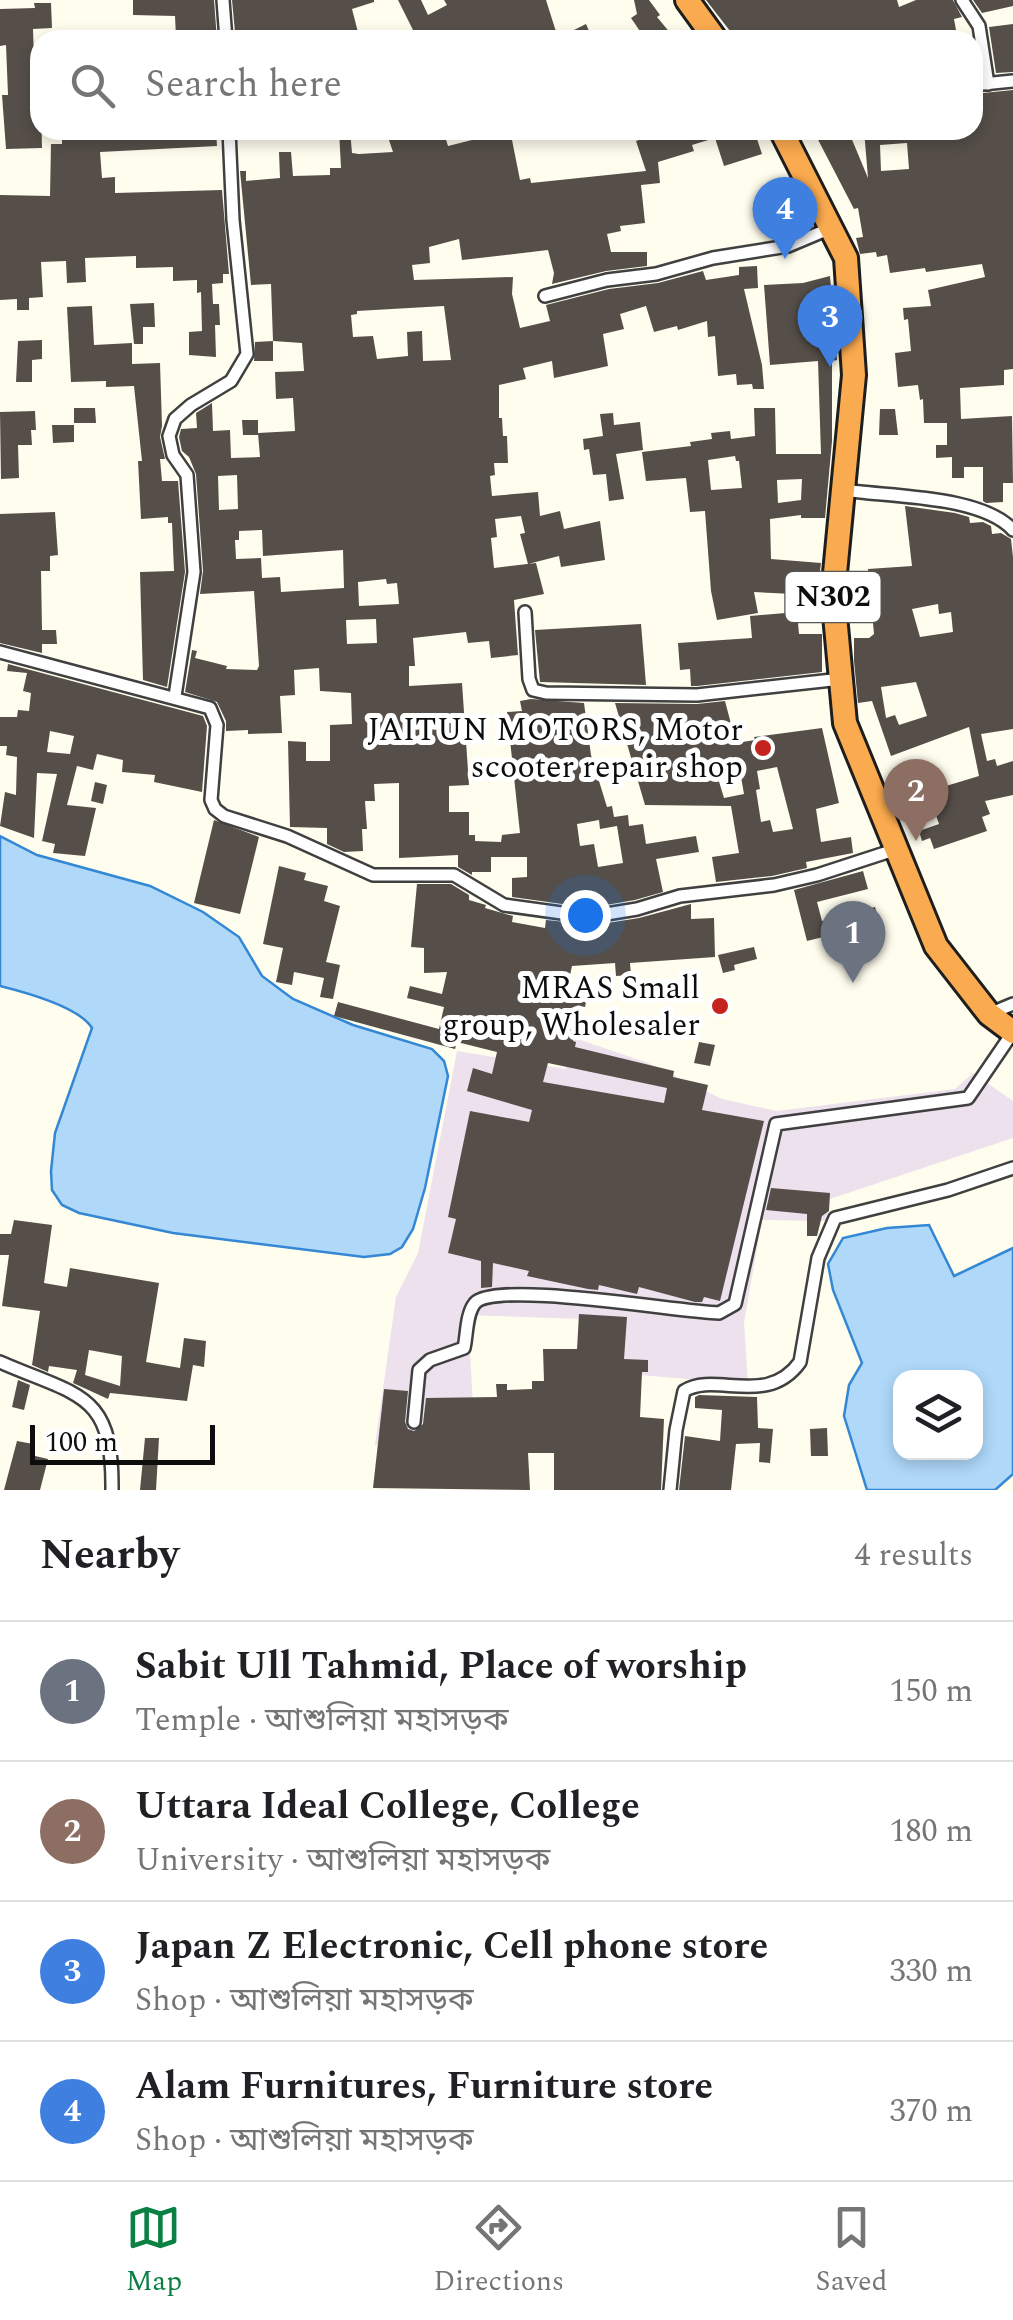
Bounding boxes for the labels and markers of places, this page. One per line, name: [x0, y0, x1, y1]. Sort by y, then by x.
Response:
pin: 4: [752, 176, 818, 259]
pin: 3: [798, 284, 862, 367]
place label: JAITUN MOTORS, Motor scooter repair shop: [367, 706, 743, 792]
marker: JAITUN MOTORS, Motor scooter repair shop: [752, 737, 774, 759]
pin: 2: [884, 758, 948, 841]
pin: 1: [820, 900, 886, 983]
place label: MRAS Small group, Wholesaler: [442, 964, 700, 1050]
marker: MRAS Small group, Wholesaler: [709, 995, 731, 1017]

